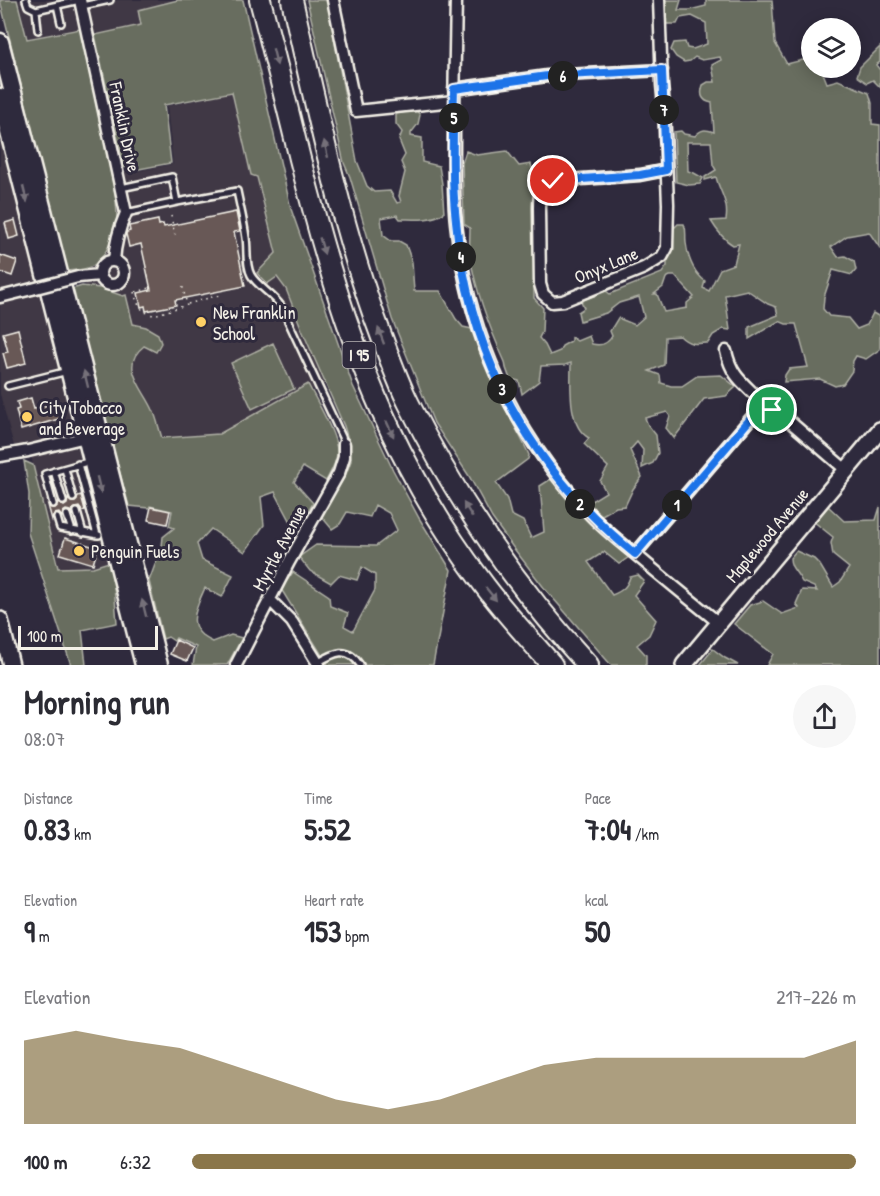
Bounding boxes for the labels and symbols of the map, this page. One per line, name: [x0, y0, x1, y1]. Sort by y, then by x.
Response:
one-way arrow: [270, 48, 280, 66]
pin: 6: [548, 61, 578, 91]
street label: Franklin Drive: [103, 79, 147, 174]
pin: 7: [649, 95, 679, 125]
pin: 5: [439, 103, 469, 133]
one-way arrow: [321, 140, 331, 158]
pin: [527, 155, 578, 206]
one-way arrow: [20, 185, 30, 204]
one-way arrow: [318, 237, 328, 255]
street label: Onyx Lane: [570, 240, 642, 290]
pin: 4: [446, 242, 476, 272]
place label: New Franklin School: [213, 300, 296, 346]
marker: New Franklin School: [194, 315, 208, 329]
one-way arrow: [376, 327, 386, 345]
road number: I 95: [342, 342, 376, 368]
one-way arrow: [80, 369, 90, 388]
pin: 3: [487, 374, 517, 404]
pin: [746, 384, 797, 435]
place label: City Tobacco and Beverage: [39, 395, 125, 441]
marker: City Tobacco and Beverage: [20, 410, 34, 424]
one-way arrow: [385, 420, 394, 437]
one-way arrow: [94, 476, 104, 494]
street label: Maplewood Avenue: [720, 482, 814, 588]
pin: 2: [565, 489, 595, 519]
pin: 1: [662, 490, 692, 520]
street label: Myrtle Avenue: [246, 501, 312, 595]
one-way arrow: [463, 502, 474, 518]
place label: Penguin Fuels: [91, 539, 179, 564]
marker: Penguin Fuels: [72, 544, 86, 558]
one-way arrow: [485, 587, 497, 602]
one-way arrow: [139, 599, 148, 617]
scale bar: [18, 623, 158, 650]

